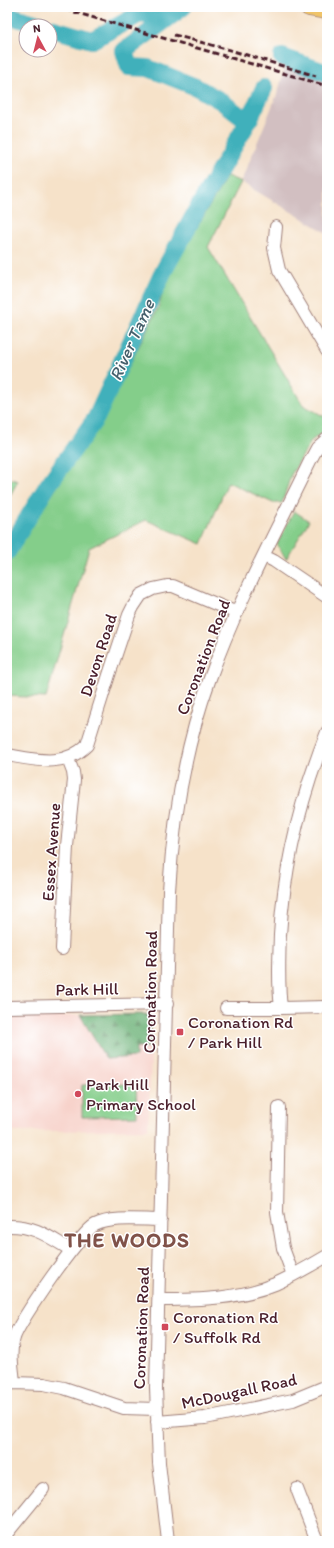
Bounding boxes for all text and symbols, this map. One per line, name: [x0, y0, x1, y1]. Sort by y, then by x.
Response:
north arrow: [18, 18, 58, 58]
text: N: [32, 22, 41, 35]
water label: River Tame: [104, 295, 160, 384]
street label: Coronation Road: [172, 596, 234, 718]
street label: Devon Road: [75, 610, 121, 699]
street label: Essex Avenue: [38, 802, 64, 902]
street label: Coronation Road: [139, 931, 161, 1053]
street label: Park Hill: [55, 978, 119, 1000]
place label: Coronation Rd / Park Hill: [188, 1012, 293, 1052]
marker: Coronation Rd / Park Hill: [175, 1027, 185, 1037]
place label: Park Hill Primary School: [86, 1074, 196, 1114]
marker: Park Hill Primary School: [73, 1089, 83, 1099]
district label: THE WOODS: [63, 1227, 190, 1252]
street label: Coronation Road: [129, 1266, 153, 1390]
place label: Coronation Rd / Suffolk Rd: [173, 1307, 278, 1347]
marker: Coronation Rd / Suffolk Rd: [160, 1322, 170, 1332]
street label: McDougall Road: [180, 1369, 298, 1413]

